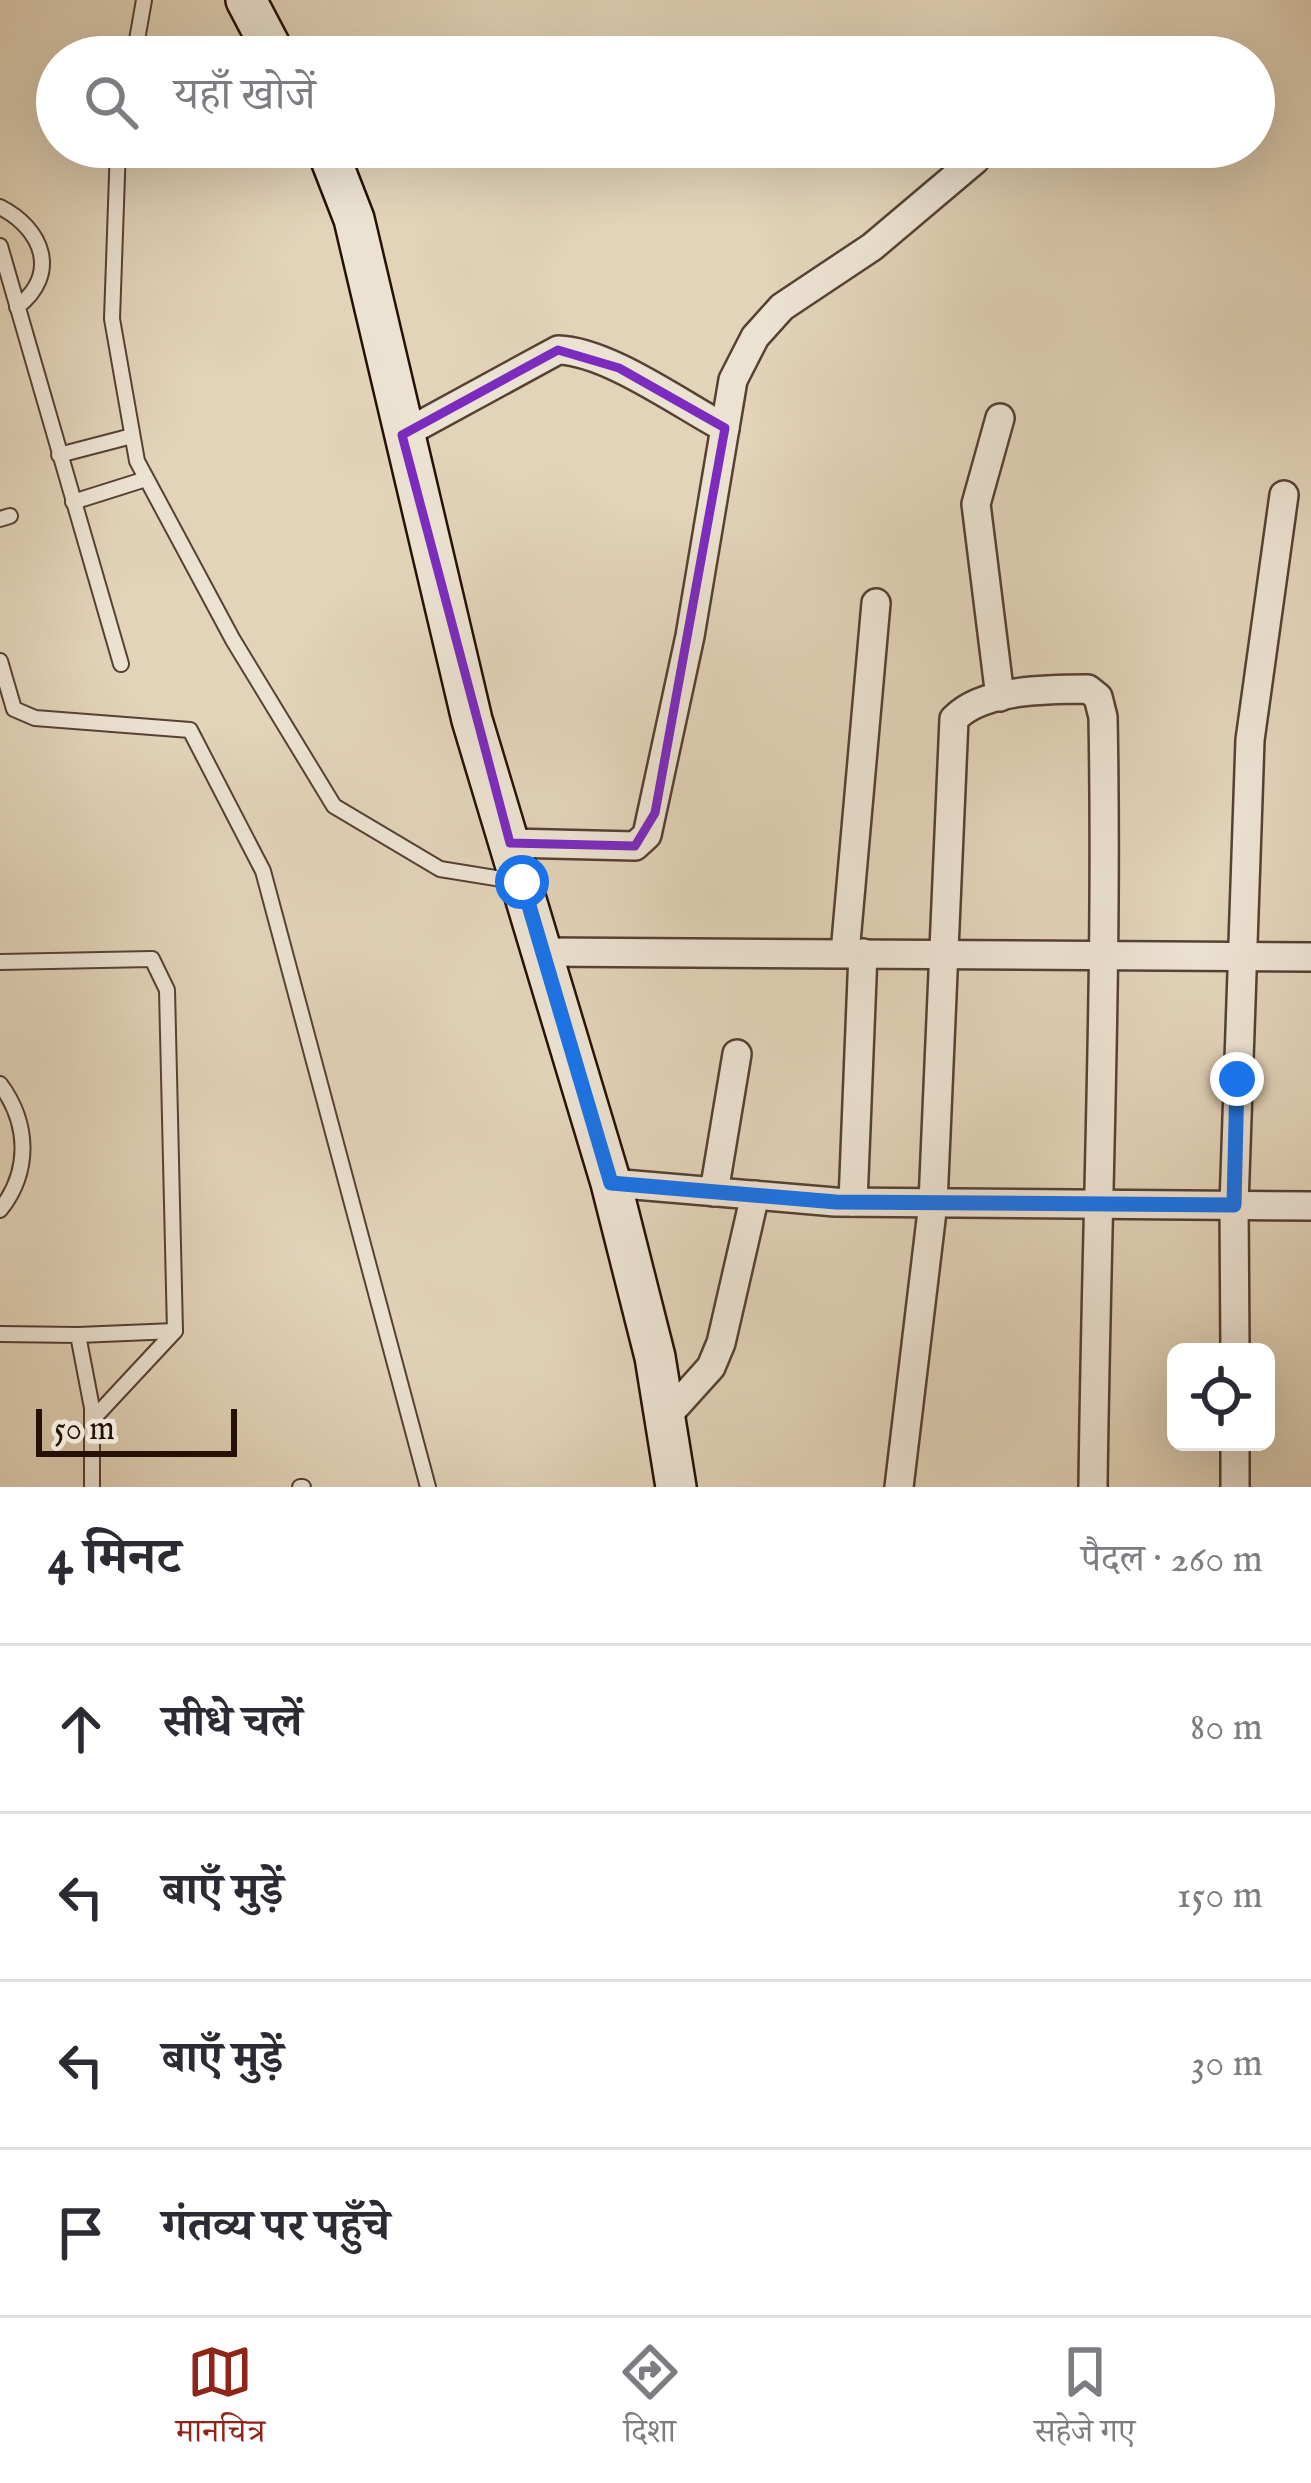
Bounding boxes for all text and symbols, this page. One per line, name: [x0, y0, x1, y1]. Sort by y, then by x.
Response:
search box: [36, 36, 1275, 168]
text: यहाँ खोजें: [174, 68, 316, 125]
icon: search: [78, 69, 144, 135]
route start: [495, 855, 549, 909]
route end: [1210, 1052, 1264, 1106]
map controls: [1167, 1343, 1275, 1451]
button: locate: [1167, 1343, 1275, 1451]
scale bar: [36, 1403, 237, 1456]
text: 50 m: [54, 1409, 115, 1451]
text: 4 मिनट: [48, 1527, 181, 1592]
text: पैदल · 260 m: [1081, 1536, 1263, 1585]
text: सीधे चलें: [162, 1695, 302, 1752]
icon: ahead: [48, 1696, 114, 1762]
text: 80 m: [1190, 1704, 1263, 1753]
text: बाएँ मुड़ें: [162, 1863, 283, 1920]
icon: left: [48, 1864, 114, 1930]
text: 150 m: [1177, 1872, 1263, 1921]
text: बाएँ मुड़ें: [162, 2031, 283, 2088]
icon: left: [48, 2032, 114, 2098]
text: 30 m: [1191, 2040, 1263, 2089]
text: गंतव्य पर पहुँचे: [162, 2199, 390, 2256]
icon: arrive: [48, 2200, 114, 2266]
tab: मानचित्र: [176, 2339, 265, 2463]
tab: दिशा: [617, 2339, 683, 2463]
tab: सहेजे गए: [1034, 2339, 1135, 2463]

